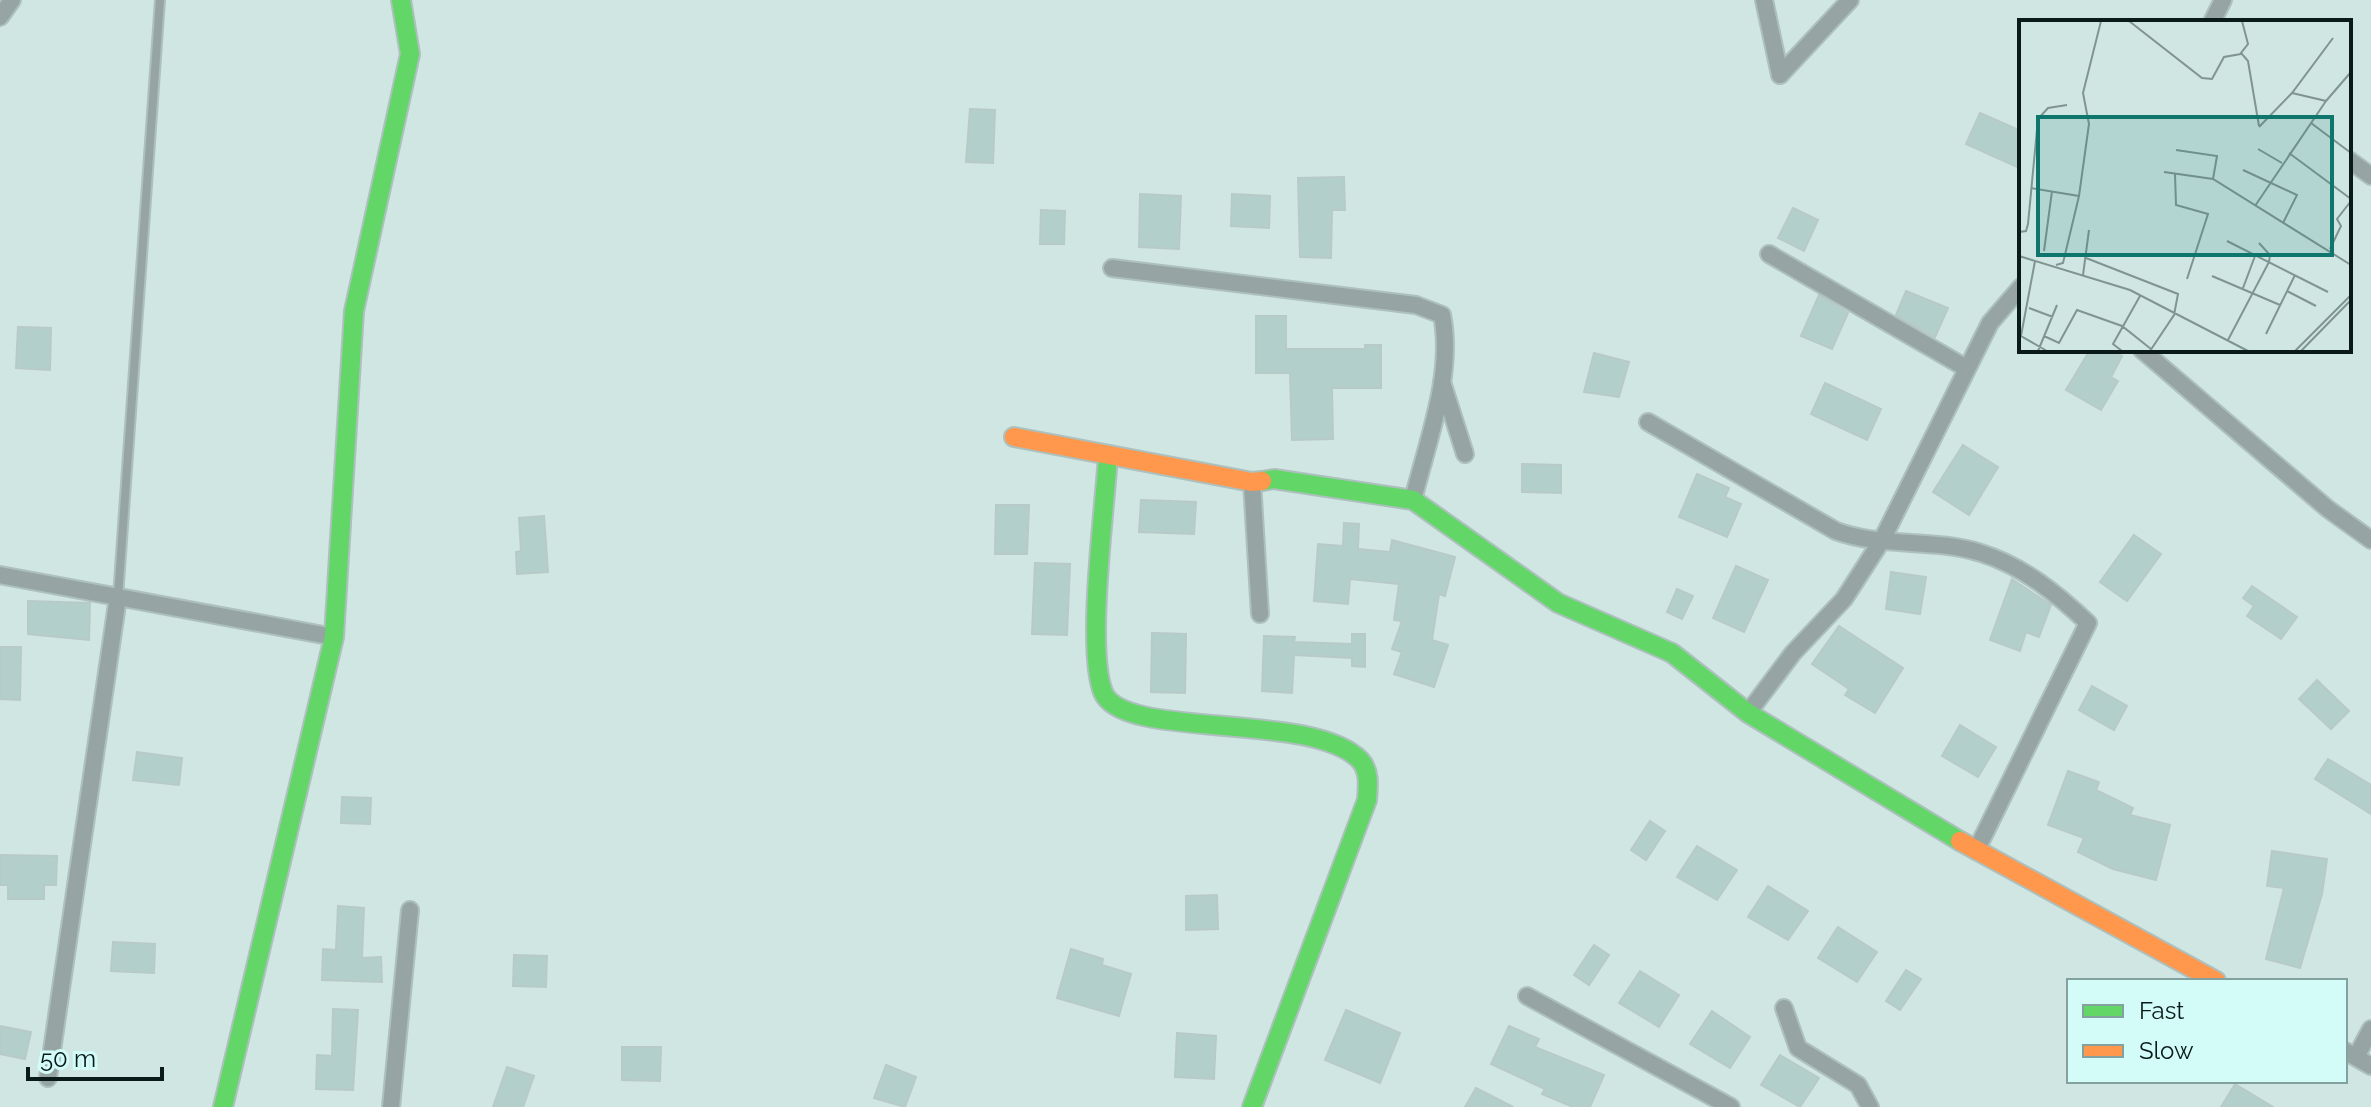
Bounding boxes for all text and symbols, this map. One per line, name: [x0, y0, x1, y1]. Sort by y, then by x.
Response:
inset map: [2019, 20, 2351, 352]
legend: [2067, 979, 2347, 1083]
text: Fast: [2139, 996, 2184, 1025]
scale bar: [28, 1031, 162, 1081]
text: Slow: [2139, 1036, 2194, 1065]
text: 50 m: [40, 1044, 96, 1073]

